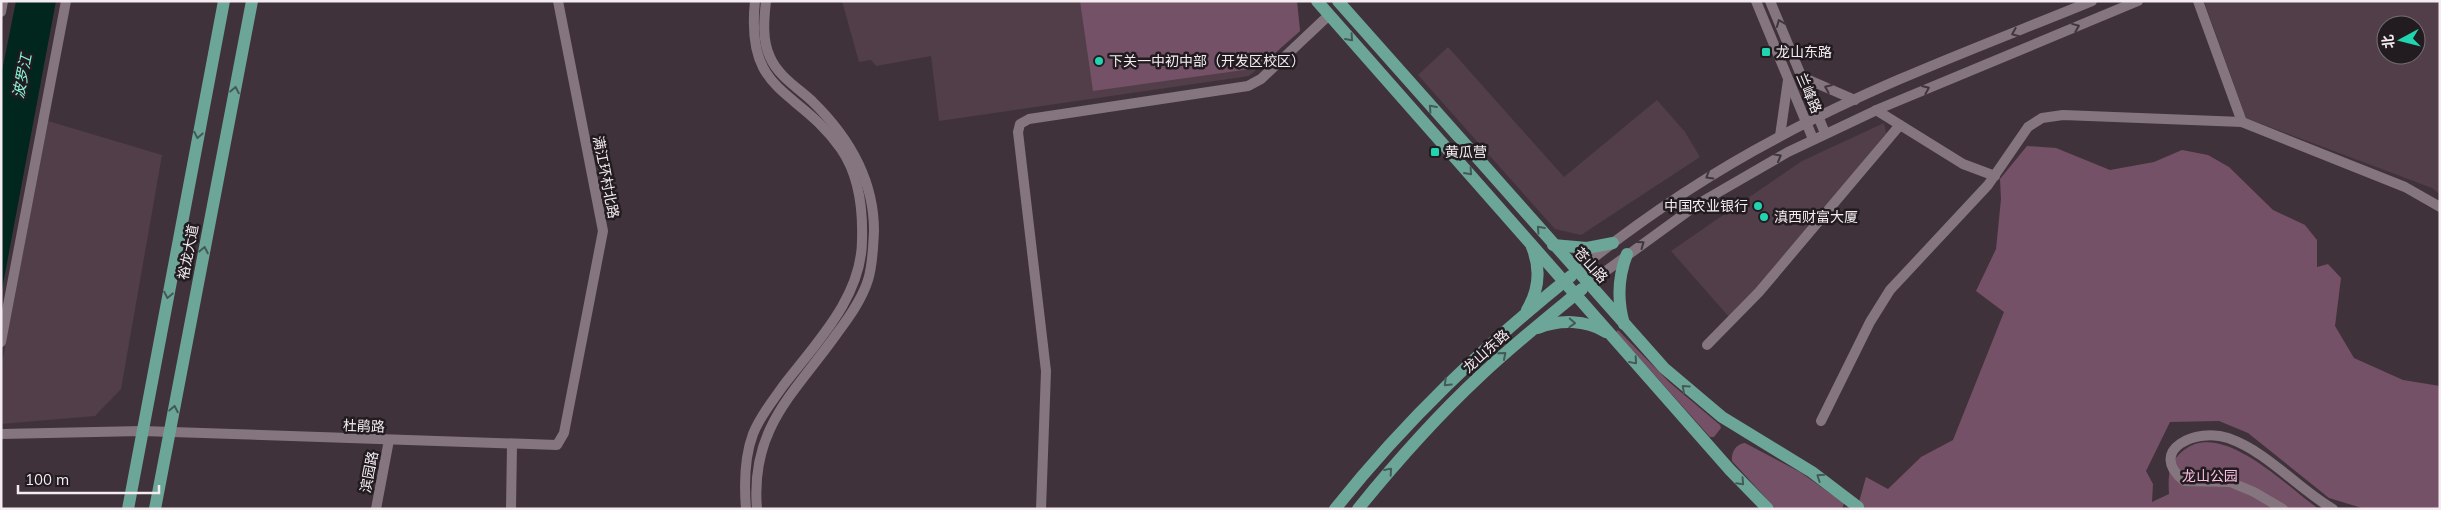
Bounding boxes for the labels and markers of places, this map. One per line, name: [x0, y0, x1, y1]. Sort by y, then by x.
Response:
place label: 龙山东路: [1776, 43, 1832, 61]
marker: 龙山东路: [1760, 46, 1772, 58]
place label: 下关一中初中部（开发区校区）: [1109, 52, 1305, 70]
marker: 下关一中初中部（开发区校区）: [1093, 55, 1105, 67]
place label: 黄瓜营: [1445, 143, 1487, 161]
marker: 黄瓜营: [1429, 146, 1441, 158]
place label: 中国农业银行: [1664, 197, 1748, 215]
marker: 中国农业银行: [1752, 200, 1764, 212]
place label: 滇西财富大厦: [1774, 208, 1858, 226]
marker: 滇西财富大厦: [1758, 211, 1770, 223]

